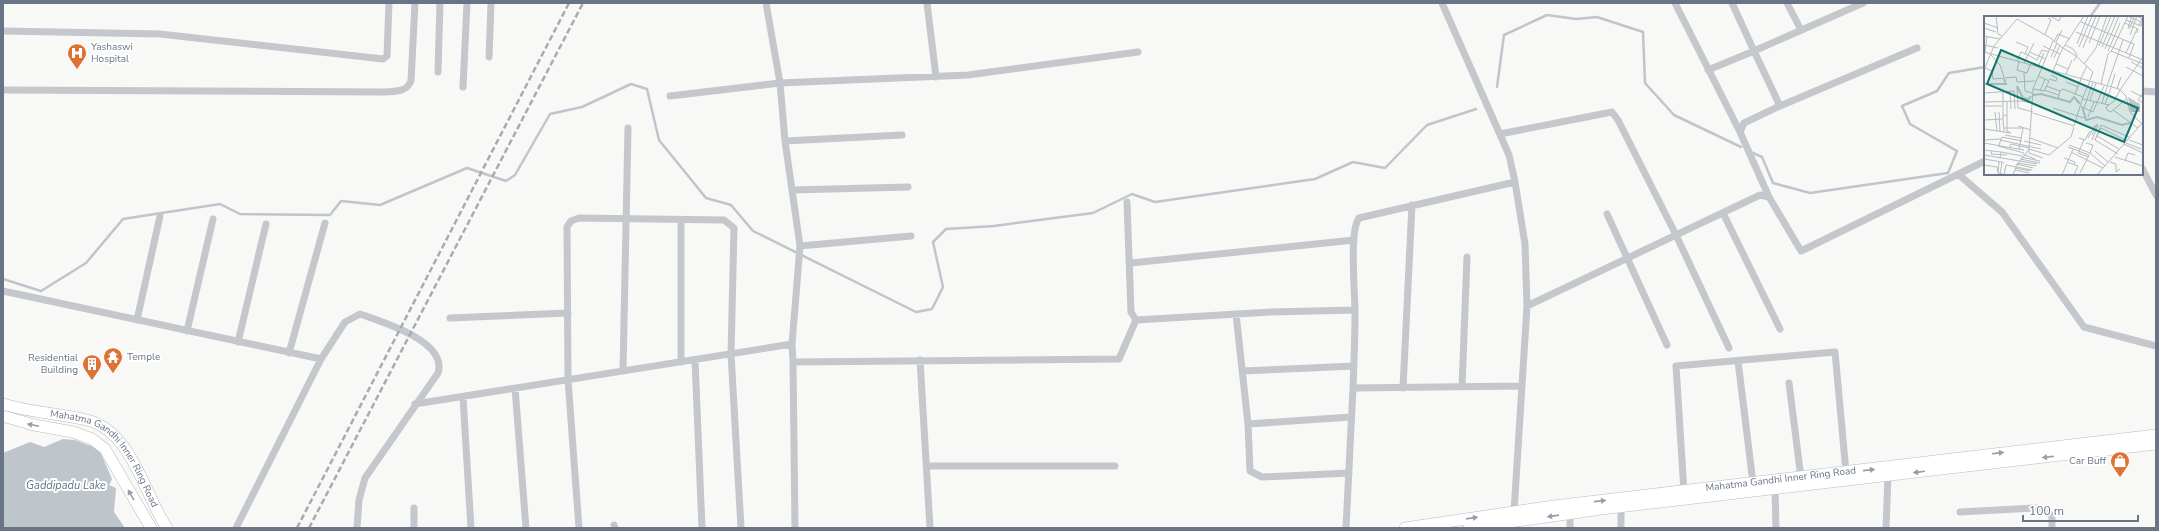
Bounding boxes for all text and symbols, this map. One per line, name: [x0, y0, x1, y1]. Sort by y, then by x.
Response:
inset map: [1984, 16, 2143, 175]
place label: Yashaswi Hospital: [90, 40, 133, 66]
hospital icon: Yashaswi Hospital: [66, 42, 88, 70]
temple icon: Temple: [102, 346, 124, 374]
place label: Temple: [127, 350, 160, 364]
place label: Residential Building: [28, 351, 78, 377]
building icon: Residential Building: [81, 353, 103, 381]
street label: Mahatma Gandhi Inner Ring Road: [49, 407, 162, 510]
one-way arrow: [27, 421, 39, 427]
one-way arrow: [1991, 450, 2004, 457]
shop icon: Car Buff: [2109, 450, 2131, 478]
one-way arrow: [2042, 454, 2054, 460]
place label: Car Buff: [2069, 454, 2107, 468]
street label: Mahatma Gandhi Inner Ring Road: [1705, 463, 1857, 495]
one-way arrow: [1863, 467, 1875, 473]
one-way arrow: [1913, 469, 1925, 476]
water label: Gaddipadu Lake: [26, 478, 106, 493]
one-way arrow: [127, 489, 134, 500]
scale bar: [2023, 497, 2138, 523]
one-way arrow: [1594, 498, 1606, 504]
text: 100 m: [2029, 503, 2064, 519]
one-way arrow: [1547, 513, 1559, 519]
one-way arrow: [1465, 515, 1478, 521]

